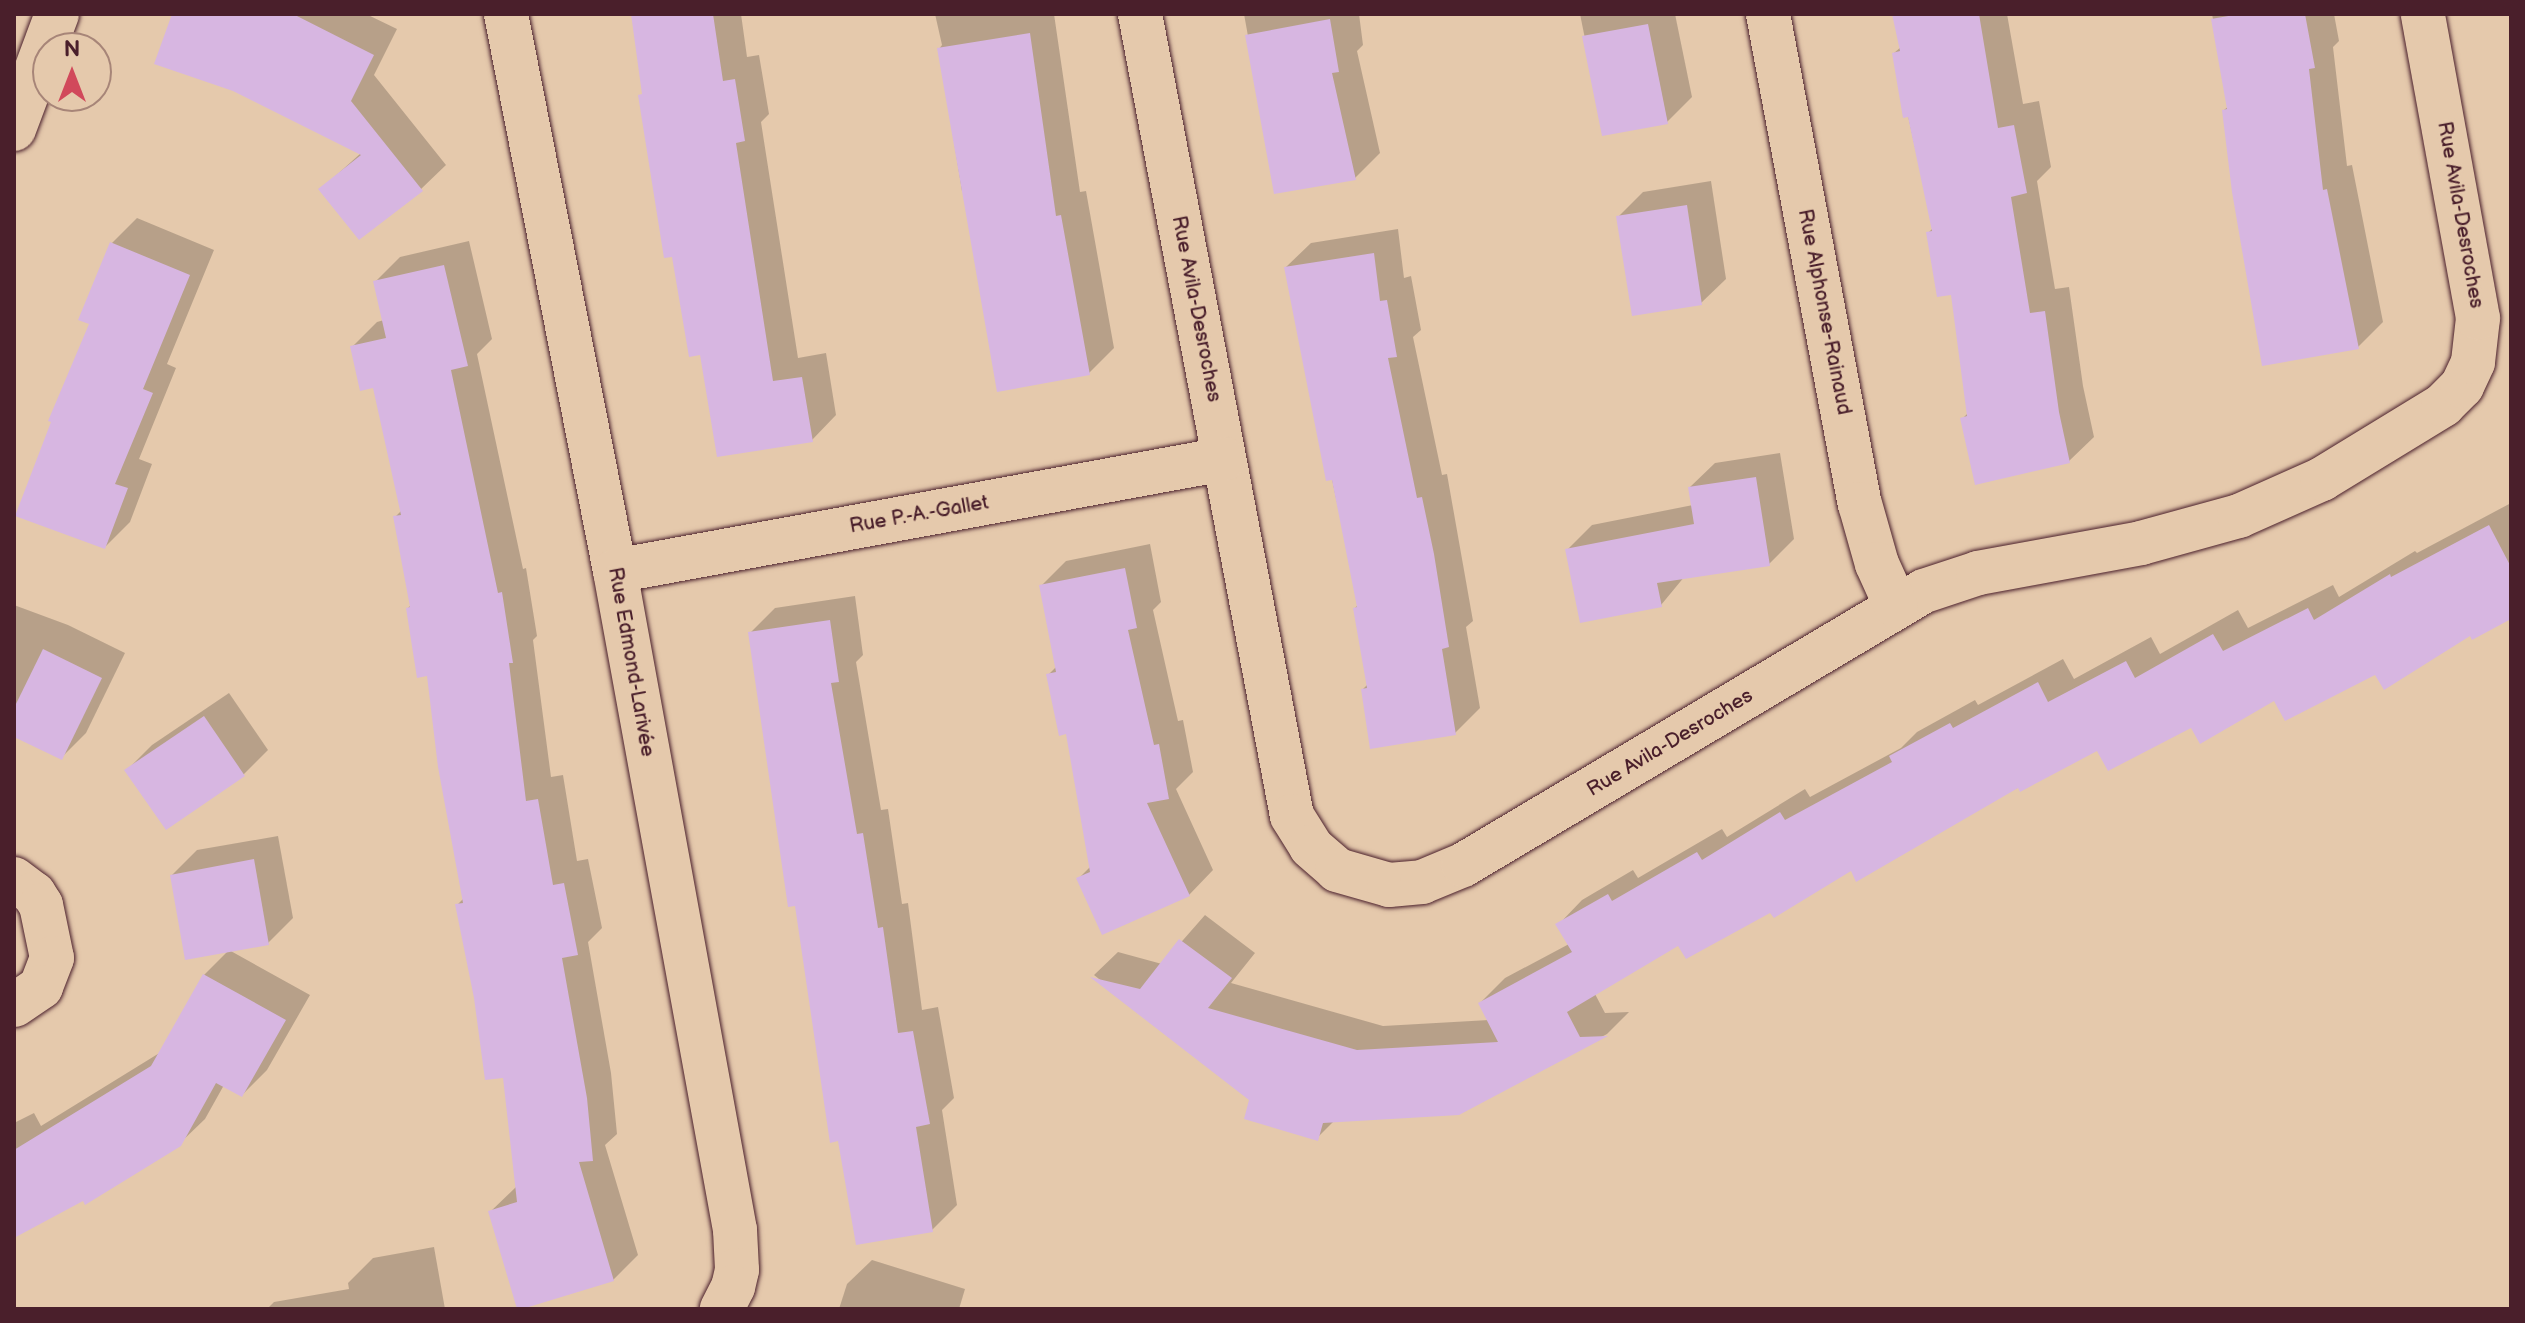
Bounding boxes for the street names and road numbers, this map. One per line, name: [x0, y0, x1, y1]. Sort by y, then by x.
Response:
street label: Rue Avila-Desroches: [2432, 120, 2488, 310]
street label: Rue Alphonse-Rainaud: [1792, 207, 1856, 417]
street label: Rue Avila-Desroches: [1166, 214, 1226, 404]
street label: Rue P.-A.-Gallet: [848, 491, 990, 539]
street label: Rue Edmond-Larivée: [603, 565, 659, 759]
street label: Rue Avila-Desroches: [1583, 684, 1757, 802]

